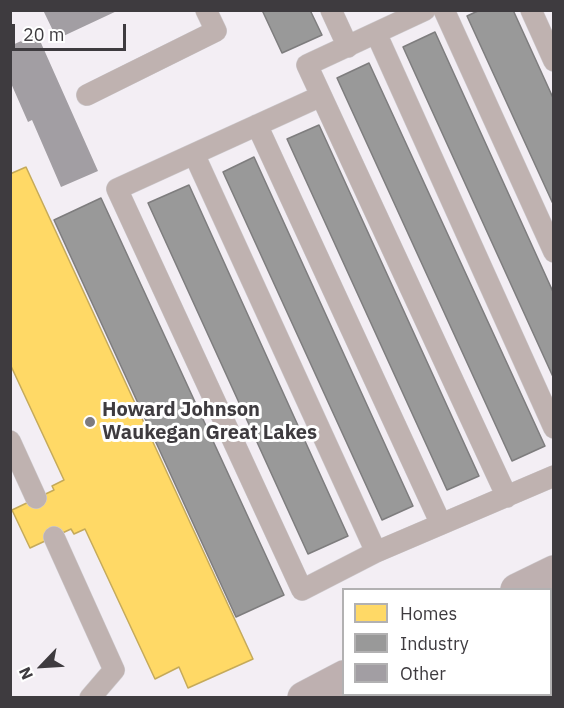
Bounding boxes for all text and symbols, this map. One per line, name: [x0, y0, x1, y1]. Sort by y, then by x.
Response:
scale bar: [15, 12, 129, 50]
text: 20 m: [23, 23, 65, 46]
place label: Howard Johnson Waukegan Great Lakes: [102, 398, 317, 445]
marker: Howard Johnson Waukegan Great Lakes: [83, 415, 97, 429]
legend: [342, 588, 552, 696]
text: Homes: [400, 602, 457, 625]
text: Industry: [400, 632, 469, 655]
north arrow: [12, 636, 72, 696]
text: Other: [400, 662, 446, 685]
text: N: [14, 664, 37, 683]

